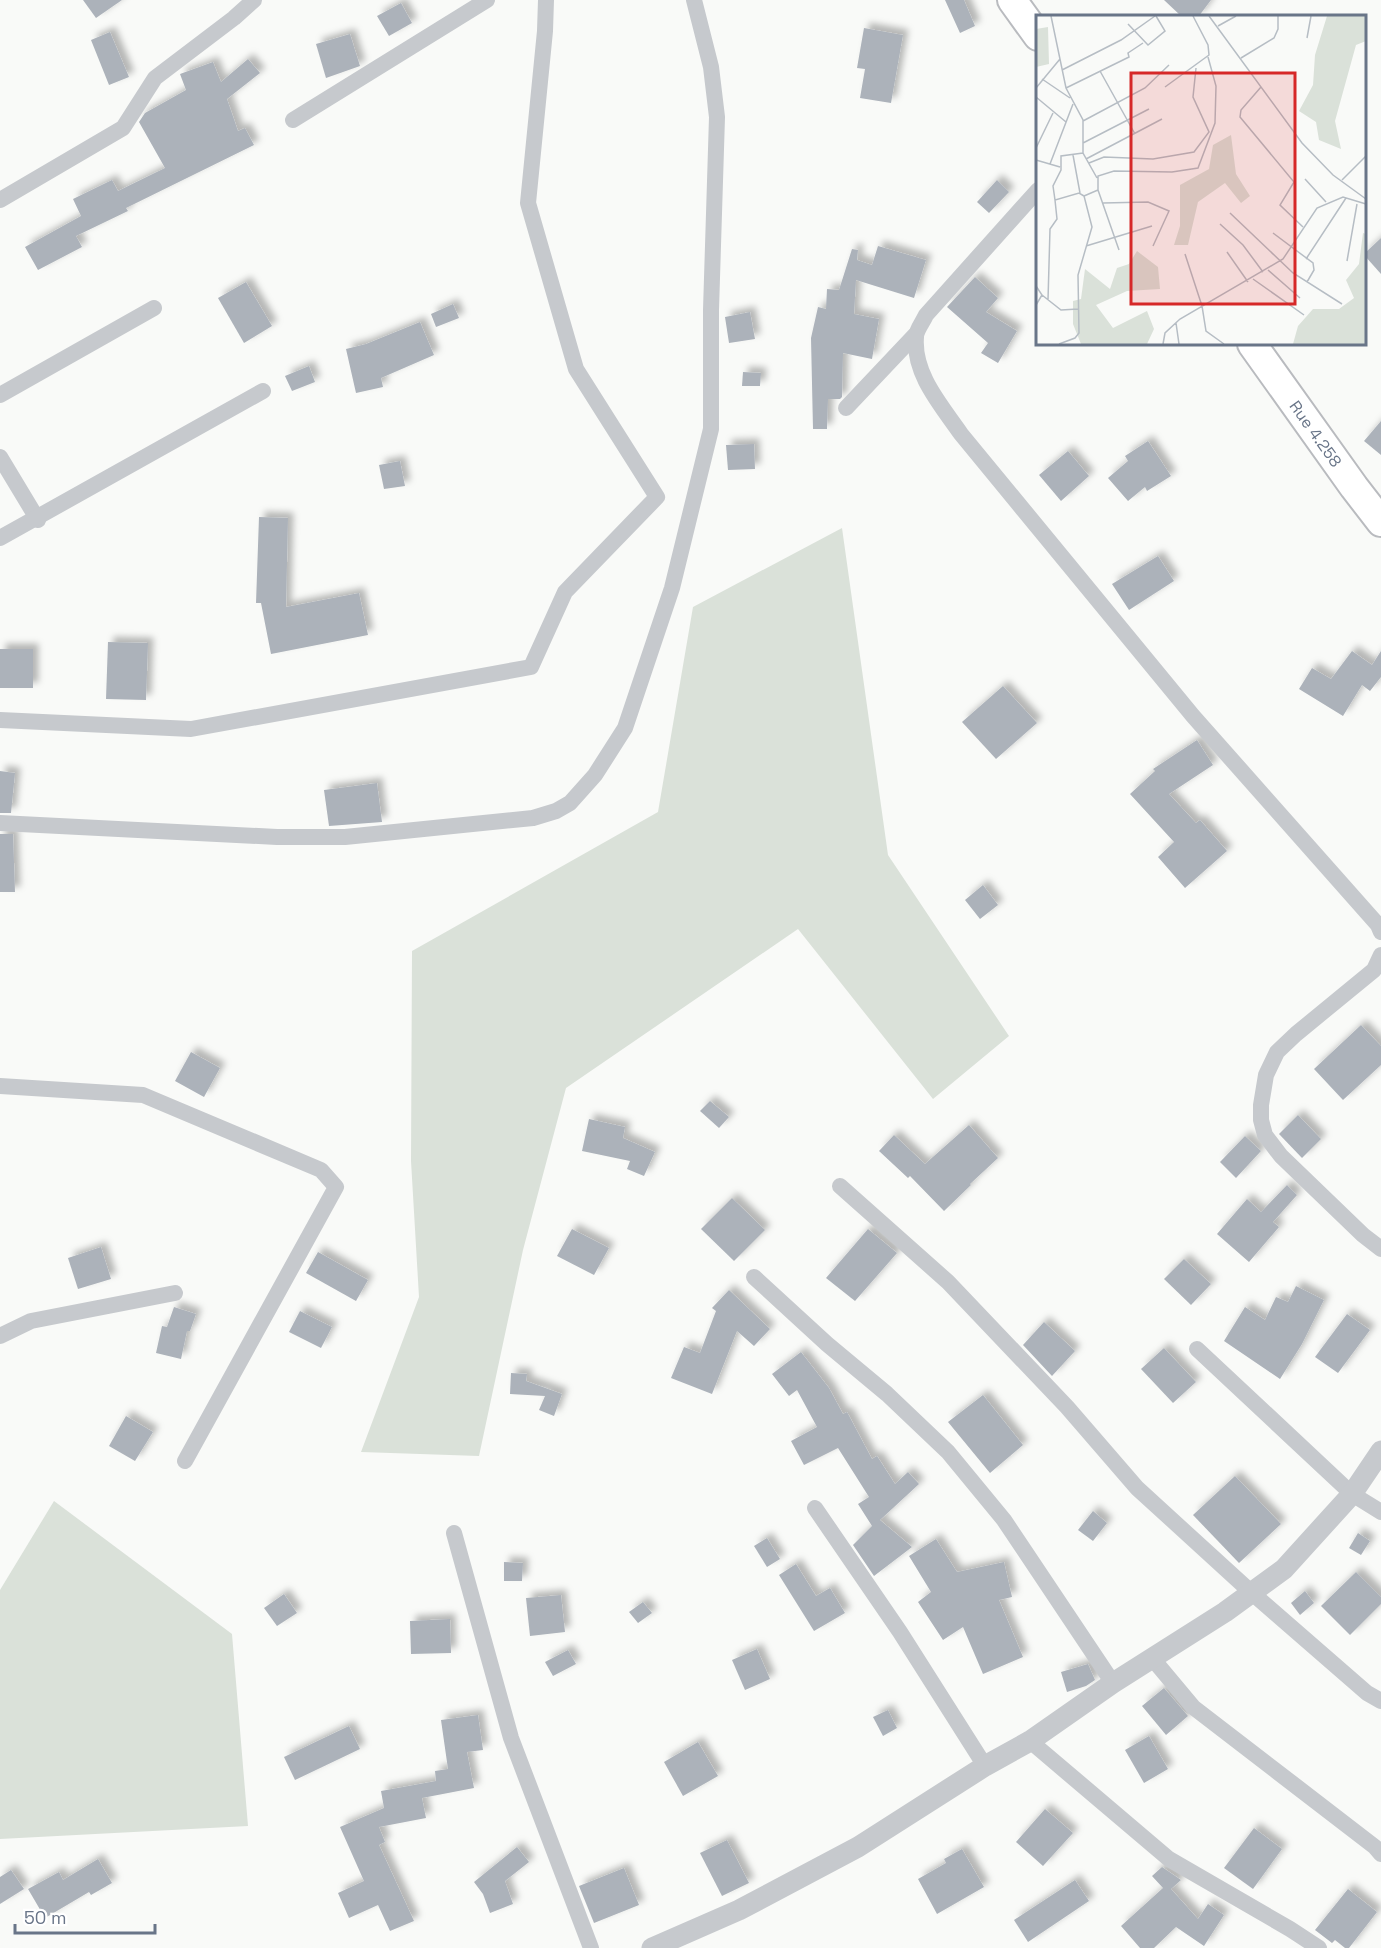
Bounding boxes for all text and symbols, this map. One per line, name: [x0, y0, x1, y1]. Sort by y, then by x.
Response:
inset map: [1036, 15, 1366, 345]
street label: Rue 4.258: [1285, 396, 1346, 471]
scale bar: [15, 1897, 154, 1935]
text: 50 m: [24, 1906, 66, 1929]

